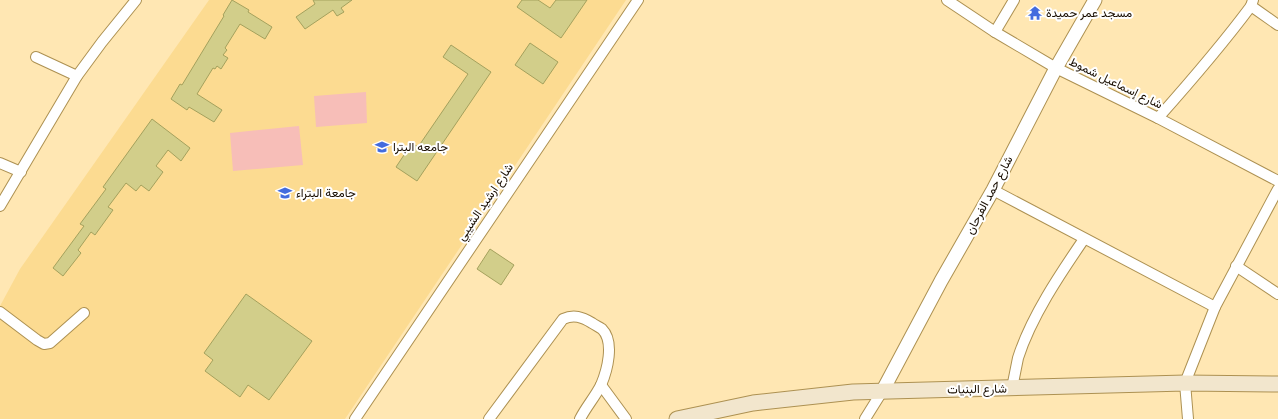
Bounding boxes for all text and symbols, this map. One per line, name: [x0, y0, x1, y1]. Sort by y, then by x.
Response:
temple icon: مسجد عمر حميدة: [1027, 5, 1043, 21]
place label: مسجد عمر حميدة: [1046, 6, 1132, 21]
street label: شارع إسماعيل شموط: [1066, 54, 1165, 113]
school or university icon: جامعه البترا: [374, 139, 390, 155]
place label: جامعه البترا: [393, 140, 448, 155]
street label: شارع حمد الفرحان: [962, 153, 1017, 238]
street label: شارع ارشيد الشيبي: [454, 161, 518, 245]
school or university icon: جامعة البتراء: [277, 185, 293, 201]
place label: جامعة البتراء: [296, 186, 356, 201]
street label: شارع البنيات: [947, 381, 1007, 399]

